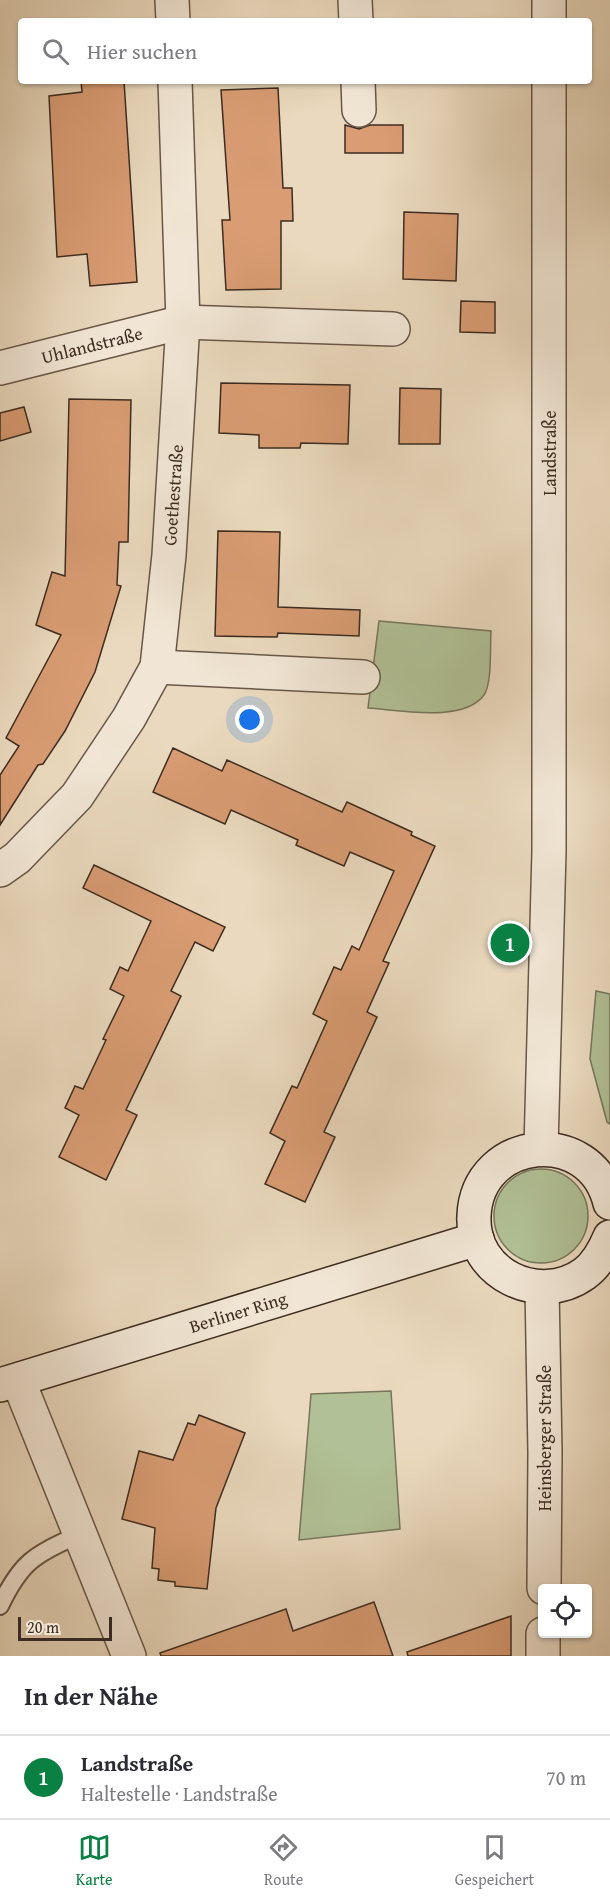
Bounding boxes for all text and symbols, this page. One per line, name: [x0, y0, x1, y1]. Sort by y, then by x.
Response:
search box: [18, 18, 592, 84]
icon: search: [39, 35, 72, 68]
text: Hier suchen: [87, 35, 197, 67]
street label: Uhlandstraße: [39, 319, 145, 371]
street label: Landstraße: [536, 410, 563, 496]
street label: Goethestraße: [156, 443, 190, 547]
your location: [235, 705, 264, 734]
pin: 1: [490, 920, 530, 966]
street label: Berliner Ring: [186, 1284, 290, 1340]
street label: Heinsberger Straße: [531, 1365, 558, 1511]
map controls: [538, 1584, 592, 1638]
button: locate: [538, 1584, 592, 1638]
scale bar: [18, 1614, 112, 1642]
text: 20 m: [27, 1615, 59, 1639]
text: In der Nähe: [24, 1676, 158, 1715]
text: Landstraße: [81, 1747, 193, 1779]
text: 1: [38, 1763, 49, 1792]
text: 70 m: [546, 1763, 586, 1792]
text: Haltestelle · Landstraße: [81, 1779, 278, 1808]
tab: Karte: [76, 1831, 113, 1891]
tab: Route: [264, 1831, 303, 1891]
tab: Gespeichert: [455, 1831, 534, 1891]

